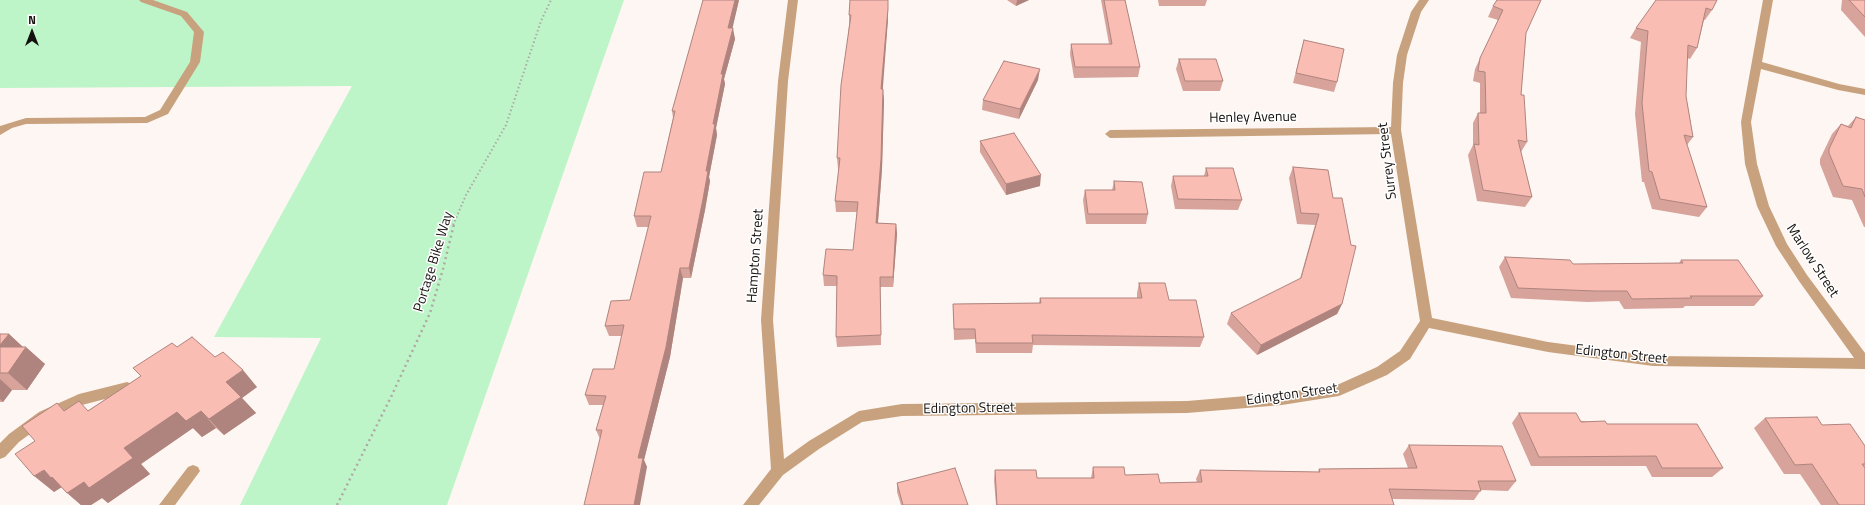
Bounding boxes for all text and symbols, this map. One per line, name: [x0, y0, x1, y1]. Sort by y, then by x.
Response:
north arrow: [12, 12, 52, 52]
text: N: [28, 12, 36, 28]
street label: Henley Avenue: [1209, 109, 1297, 127]
street label: Surrey Street: [1375, 122, 1401, 200]
street label: Hampton Street: [744, 208, 768, 304]
street label: Portage Bike Way: [411, 210, 457, 314]
street label: Marlow Street: [1782, 221, 1842, 301]
street label: Edington Street: [1574, 342, 1668, 368]
street label: Edington Street: [1245, 380, 1339, 410]
street label: Edington Street: [923, 400, 1015, 418]

